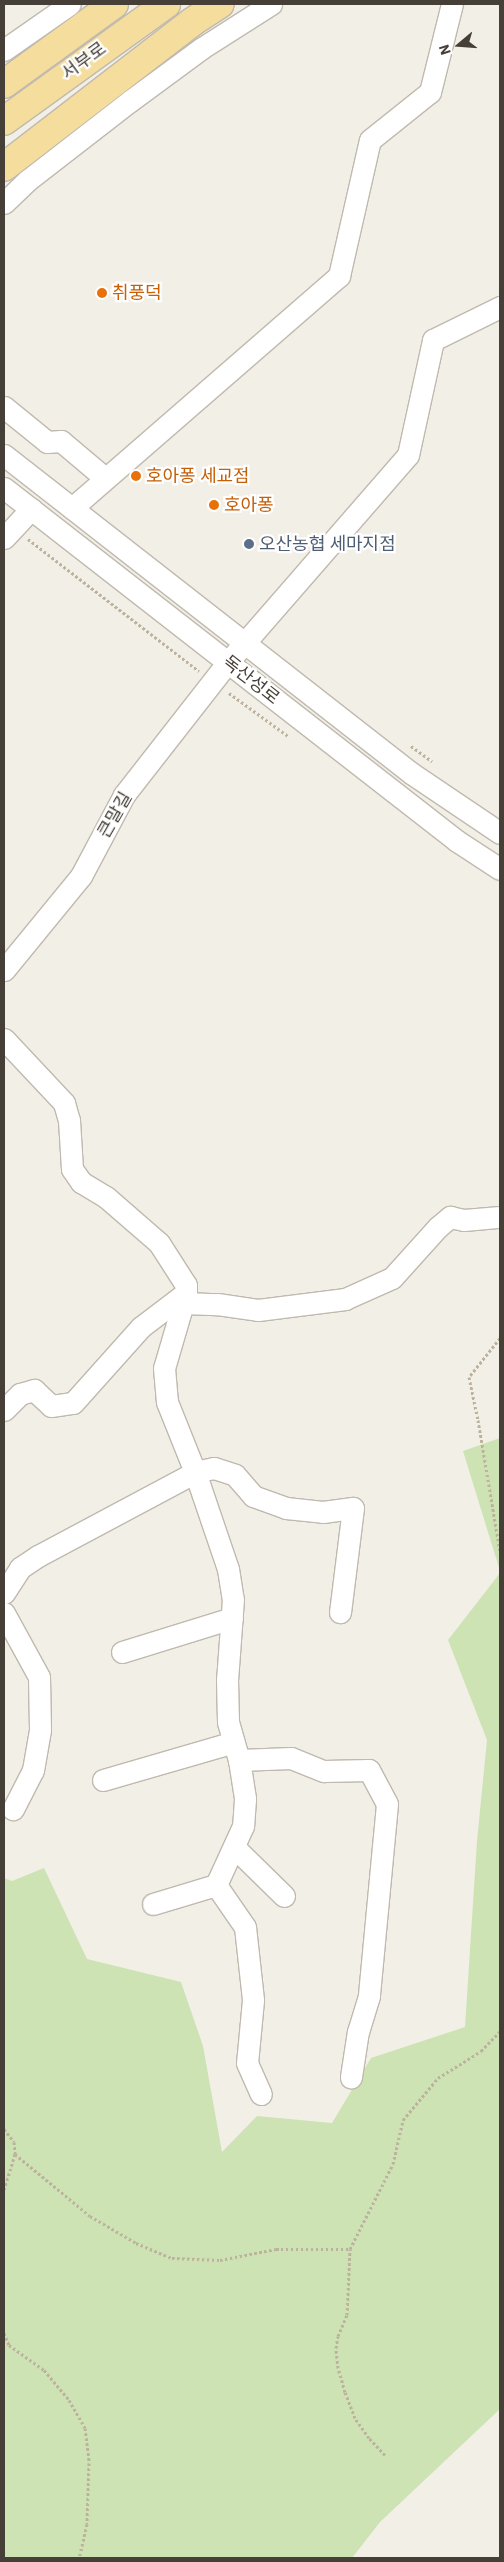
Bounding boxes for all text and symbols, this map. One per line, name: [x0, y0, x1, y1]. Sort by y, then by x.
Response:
north arrow: [434, 20, 484, 70]
street label: 서부로: [58, 38, 110, 84]
text: N: [435, 42, 455, 57]
place label: 취풍덕: [112, 282, 162, 304]
marker: 취풍덕: [96, 287, 108, 299]
place label: 호아퐁 세교점: [146, 465, 250, 487]
marker: 호아퐁 세교점: [130, 470, 142, 482]
place label: 호아퐁: [224, 494, 274, 516]
marker: 호아퐁: [208, 499, 220, 511]
place label: 오산농협 세마지점: [259, 533, 396, 555]
marker: 오산농협 세마지점: [243, 538, 255, 550]
street label: 독산성로: [218, 651, 284, 709]
street label: 큰말길: [93, 788, 137, 842]

